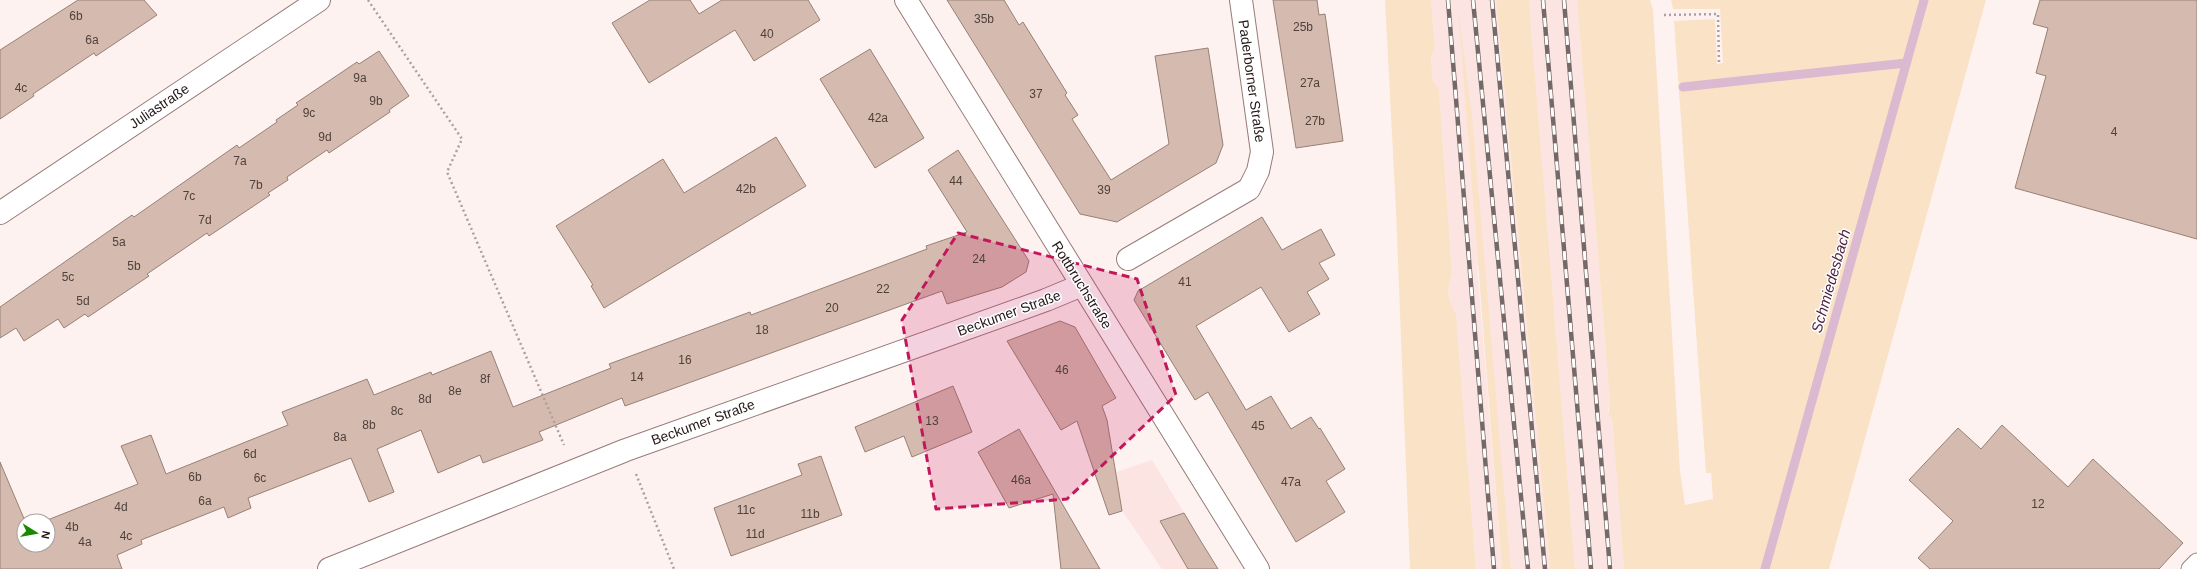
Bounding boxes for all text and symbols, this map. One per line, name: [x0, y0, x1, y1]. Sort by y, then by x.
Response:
house number: 6b: [69, 9, 83, 23]
house number: 35b: [974, 12, 994, 26]
street label: Paderborner Straße: [1235, 19, 1269, 144]
house number: 25b: [1293, 20, 1313, 34]
house number: 40: [760, 27, 774, 41]
house number: 6a: [85, 33, 99, 47]
house number: 9a: [353, 71, 367, 85]
house number: 27a: [1300, 76, 1320, 90]
street label: Juliastraße: [126, 80, 192, 132]
house number: 4c: [15, 81, 27, 95]
house number: 37: [1029, 87, 1043, 101]
house number: 9b: [369, 94, 383, 108]
house number: 9c: [303, 106, 315, 120]
house number: 42a: [868, 111, 888, 125]
house number: 27b: [1305, 114, 1325, 128]
house number: 4: [2111, 125, 2118, 139]
house number: 9d: [318, 130, 332, 144]
house number: 7a: [233, 154, 247, 168]
house number: 44: [949, 174, 963, 188]
house number: 7b: [249, 178, 263, 192]
house number: 42b: [736, 182, 756, 196]
house number: 39: [1097, 183, 1111, 197]
house number: 7c: [183, 189, 195, 203]
house number: 7d: [198, 213, 212, 227]
water label: Schmiedesbach: [1808, 227, 1853, 335]
house number: 5a: [112, 235, 126, 249]
street label: Rottbruchstraße: [1049, 238, 1115, 332]
house number: 24: [972, 252, 986, 266]
house number: 5b: [127, 259, 141, 273]
house number: 5c: [62, 270, 74, 284]
house number: 41: [1178, 275, 1192, 289]
house number: 22: [876, 282, 890, 296]
street label: Beckumer Straße: [955, 287, 1063, 339]
house number: 5d: [76, 294, 90, 308]
house number: 20: [825, 301, 839, 315]
house number: 18: [755, 323, 769, 337]
house number: 16: [678, 353, 692, 367]
house number: 46: [1055, 363, 1069, 377]
house number: 14: [630, 370, 644, 384]
house number: 8f: [480, 372, 491, 386]
house number: 8e: [448, 384, 462, 398]
house number: 8d: [418, 392, 432, 406]
street label: Beckumer Straße: [649, 396, 757, 448]
house number: 8c: [391, 404, 403, 418]
house number: 13: [925, 414, 939, 428]
house number: 8b: [362, 418, 376, 432]
house number: 45: [1251, 419, 1265, 433]
house number: 8a: [333, 430, 347, 444]
house number: 6d: [243, 447, 257, 461]
house number: 6b: [188, 470, 202, 484]
house number: 6c: [254, 471, 266, 485]
house number: 46a: [1011, 473, 1031, 487]
house number: 47a: [1281, 475, 1301, 489]
house number: 6a: [198, 494, 212, 508]
house number: 12: [2031, 497, 2045, 511]
house number: 4d: [114, 500, 128, 514]
house number: 11c: [737, 503, 755, 517]
house number: 11b: [800, 507, 820, 521]
north arrow: [16, 513, 56, 553]
house number: 4b: [65, 520, 79, 534]
house number: 11d: [745, 527, 765, 541]
house number: 4c: [120, 529, 132, 543]
text: N: [39, 530, 52, 540]
house number: 4a: [78, 535, 92, 549]

